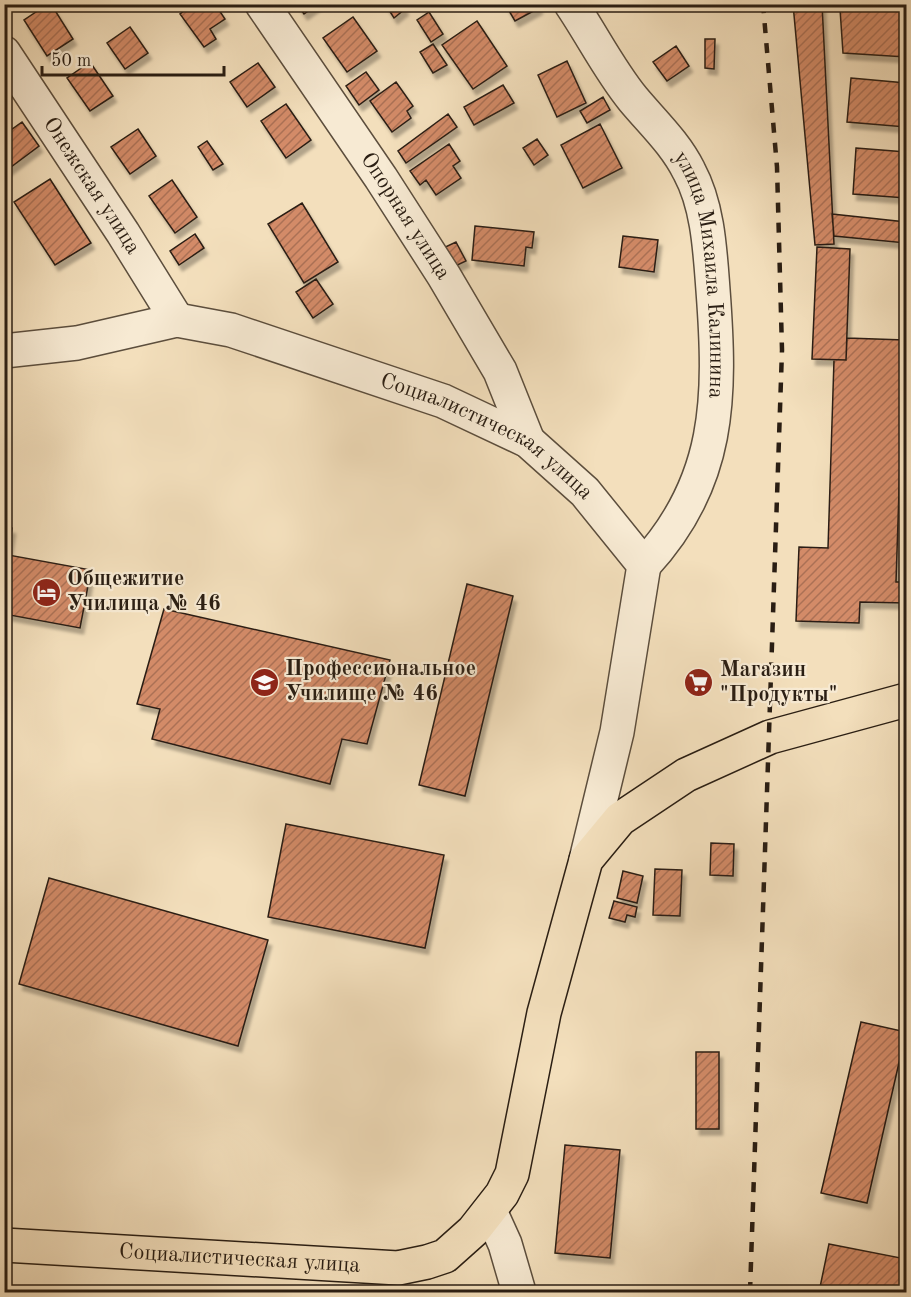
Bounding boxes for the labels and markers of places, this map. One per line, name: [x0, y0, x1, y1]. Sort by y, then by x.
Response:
place label: Общежитие Училища № 46: [67, 568, 221, 615]
hotel icon: Общежитие Училища № 46: [30, 576, 62, 608]
place label: Профессиональное Училище № 46: [285, 658, 476, 705]
place label: Магазин "Продукты": [720, 659, 838, 706]
school or university icon: Профессиональное Училище № 46: [248, 666, 280, 698]
supermarket icon: Магазин "Продукты": [683, 667, 715, 699]

